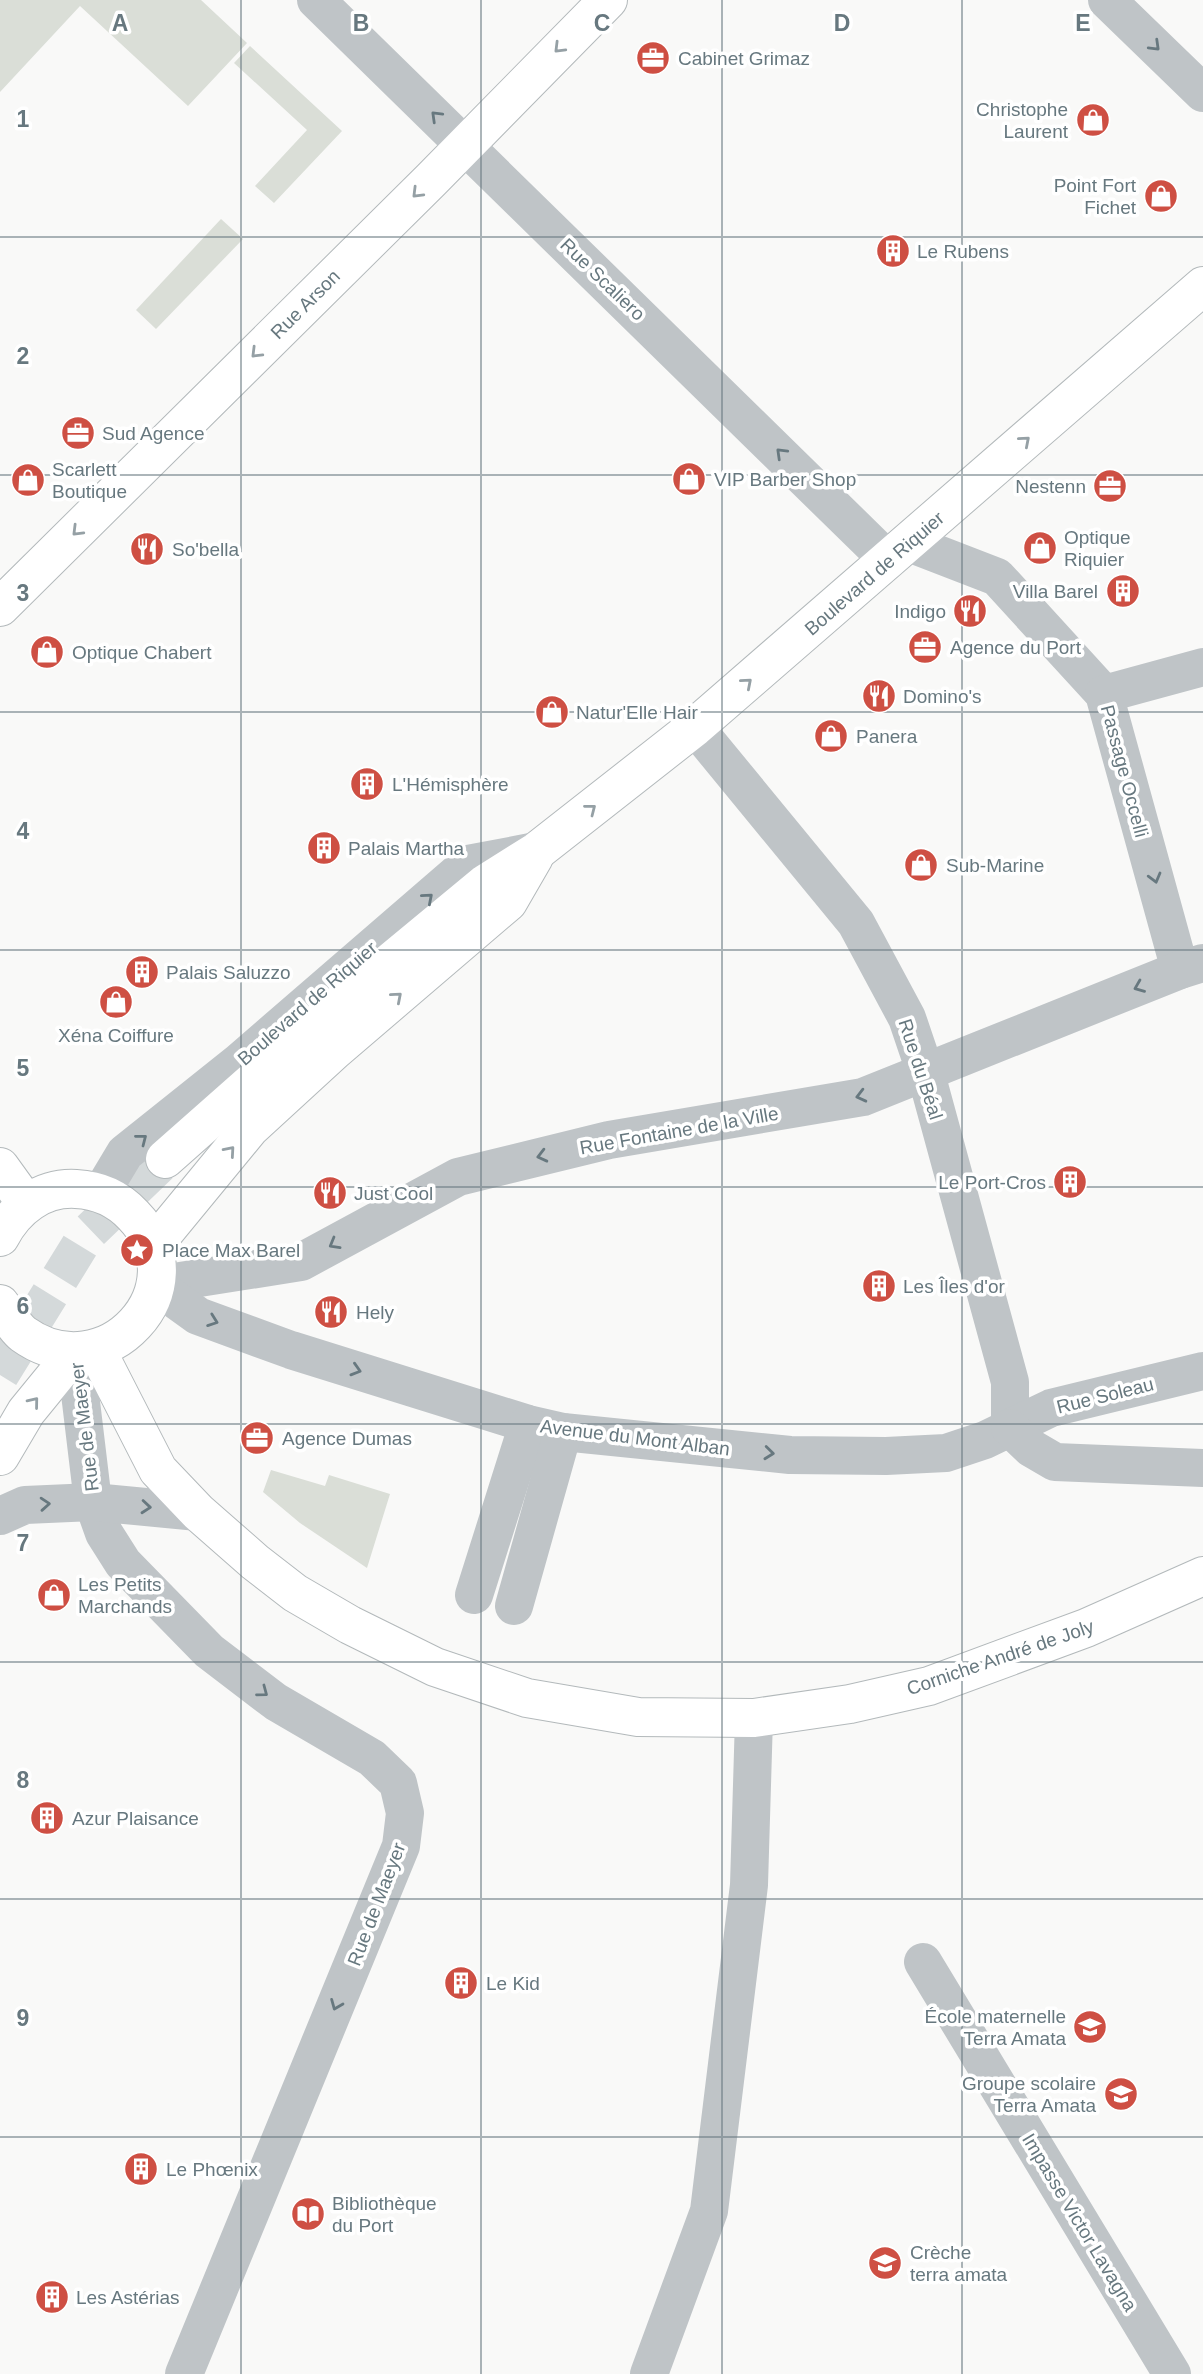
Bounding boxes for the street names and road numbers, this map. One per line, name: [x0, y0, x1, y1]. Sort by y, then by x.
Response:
street label: Rue Scaliero: [556, 234, 649, 325]
street label: Rue Arson: [267, 266, 344, 343]
street label: Boulevard de Riquier: [800, 507, 949, 640]
street label: Passage Occelli: [1097, 703, 1152, 840]
street label: Boulevard de Riquier: [233, 937, 382, 1070]
street label: Rue du Béal: [894, 1016, 947, 1122]
street label: Rue Fontaine de la Ville: [578, 1103, 780, 1158]
street label: Rue de Maeyer: [66, 1361, 103, 1493]
street label: Rue Soleau: [1054, 1373, 1156, 1418]
street label: Avenue du Mont Alban: [539, 1415, 731, 1460]
street label: Corniche André de Joly: [904, 1615, 1097, 1699]
street label: Rue de Maeyer: [343, 1839, 410, 1969]
street label: Impasse Victor Lavagna: [1018, 2130, 1141, 2315]

